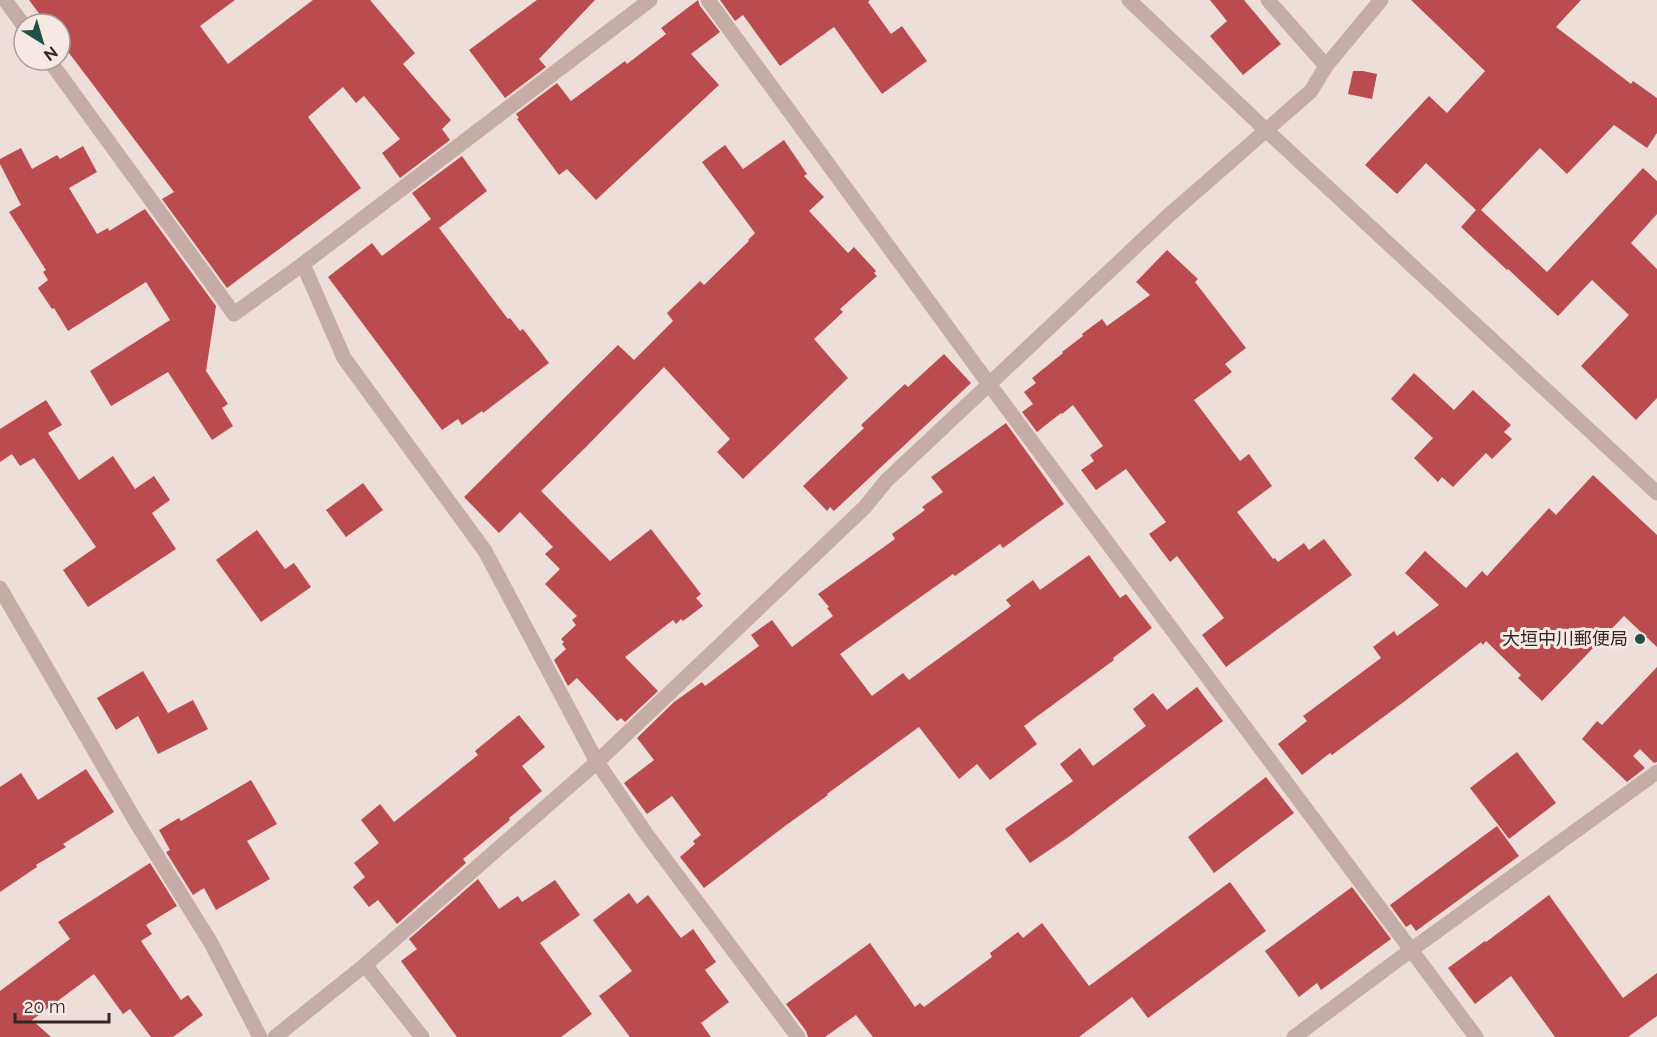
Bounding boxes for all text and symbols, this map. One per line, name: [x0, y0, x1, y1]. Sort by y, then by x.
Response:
north arrow: [12, 12, 72, 72]
text: N: [40, 42, 61, 65]
place label: 大垣中川郵便局: [1502, 628, 1628, 649]
marker: 大垣中川郵便局: [1633, 632, 1647, 646]
scale bar: [15, 986, 110, 1024]
text: 20 m: [24, 996, 66, 1017]

